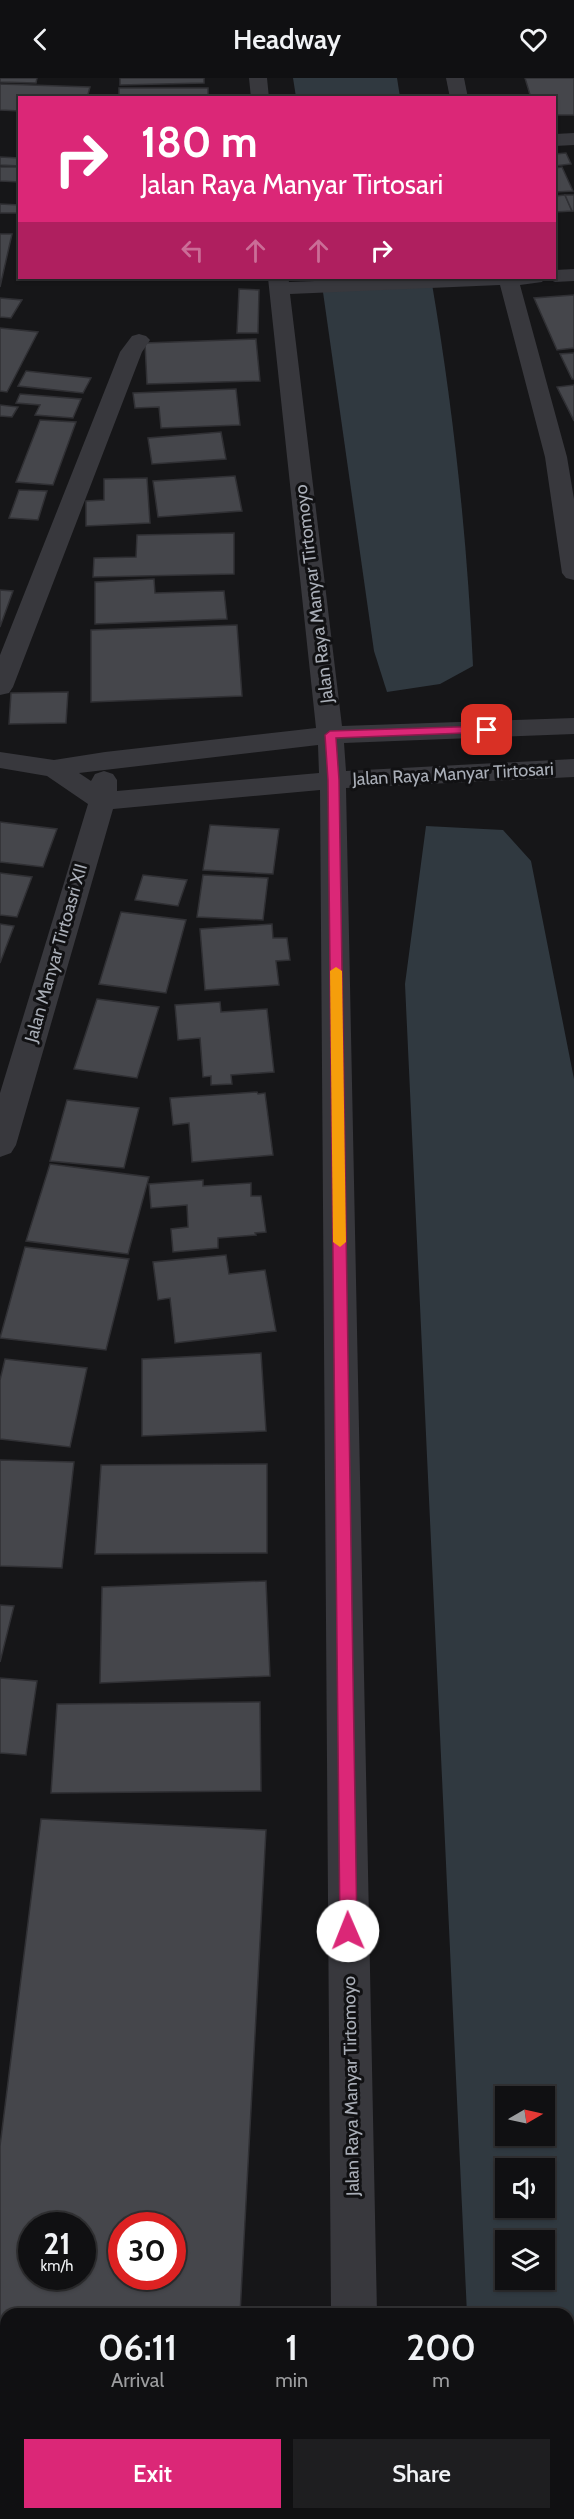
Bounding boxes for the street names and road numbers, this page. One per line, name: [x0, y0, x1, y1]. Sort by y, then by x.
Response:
street label: Jalan Raya Manyar Tirtomoyo: [290, 483, 338, 706]
street label: Jalan Raya Manyar Tirtosari: [351, 758, 554, 790]
street label: Jalan Manyar Tirtoasri XII: [20, 861, 92, 1046]
street label: Jalan Raya Manyar Tirtomoyo: [338, 1976, 364, 2197]

